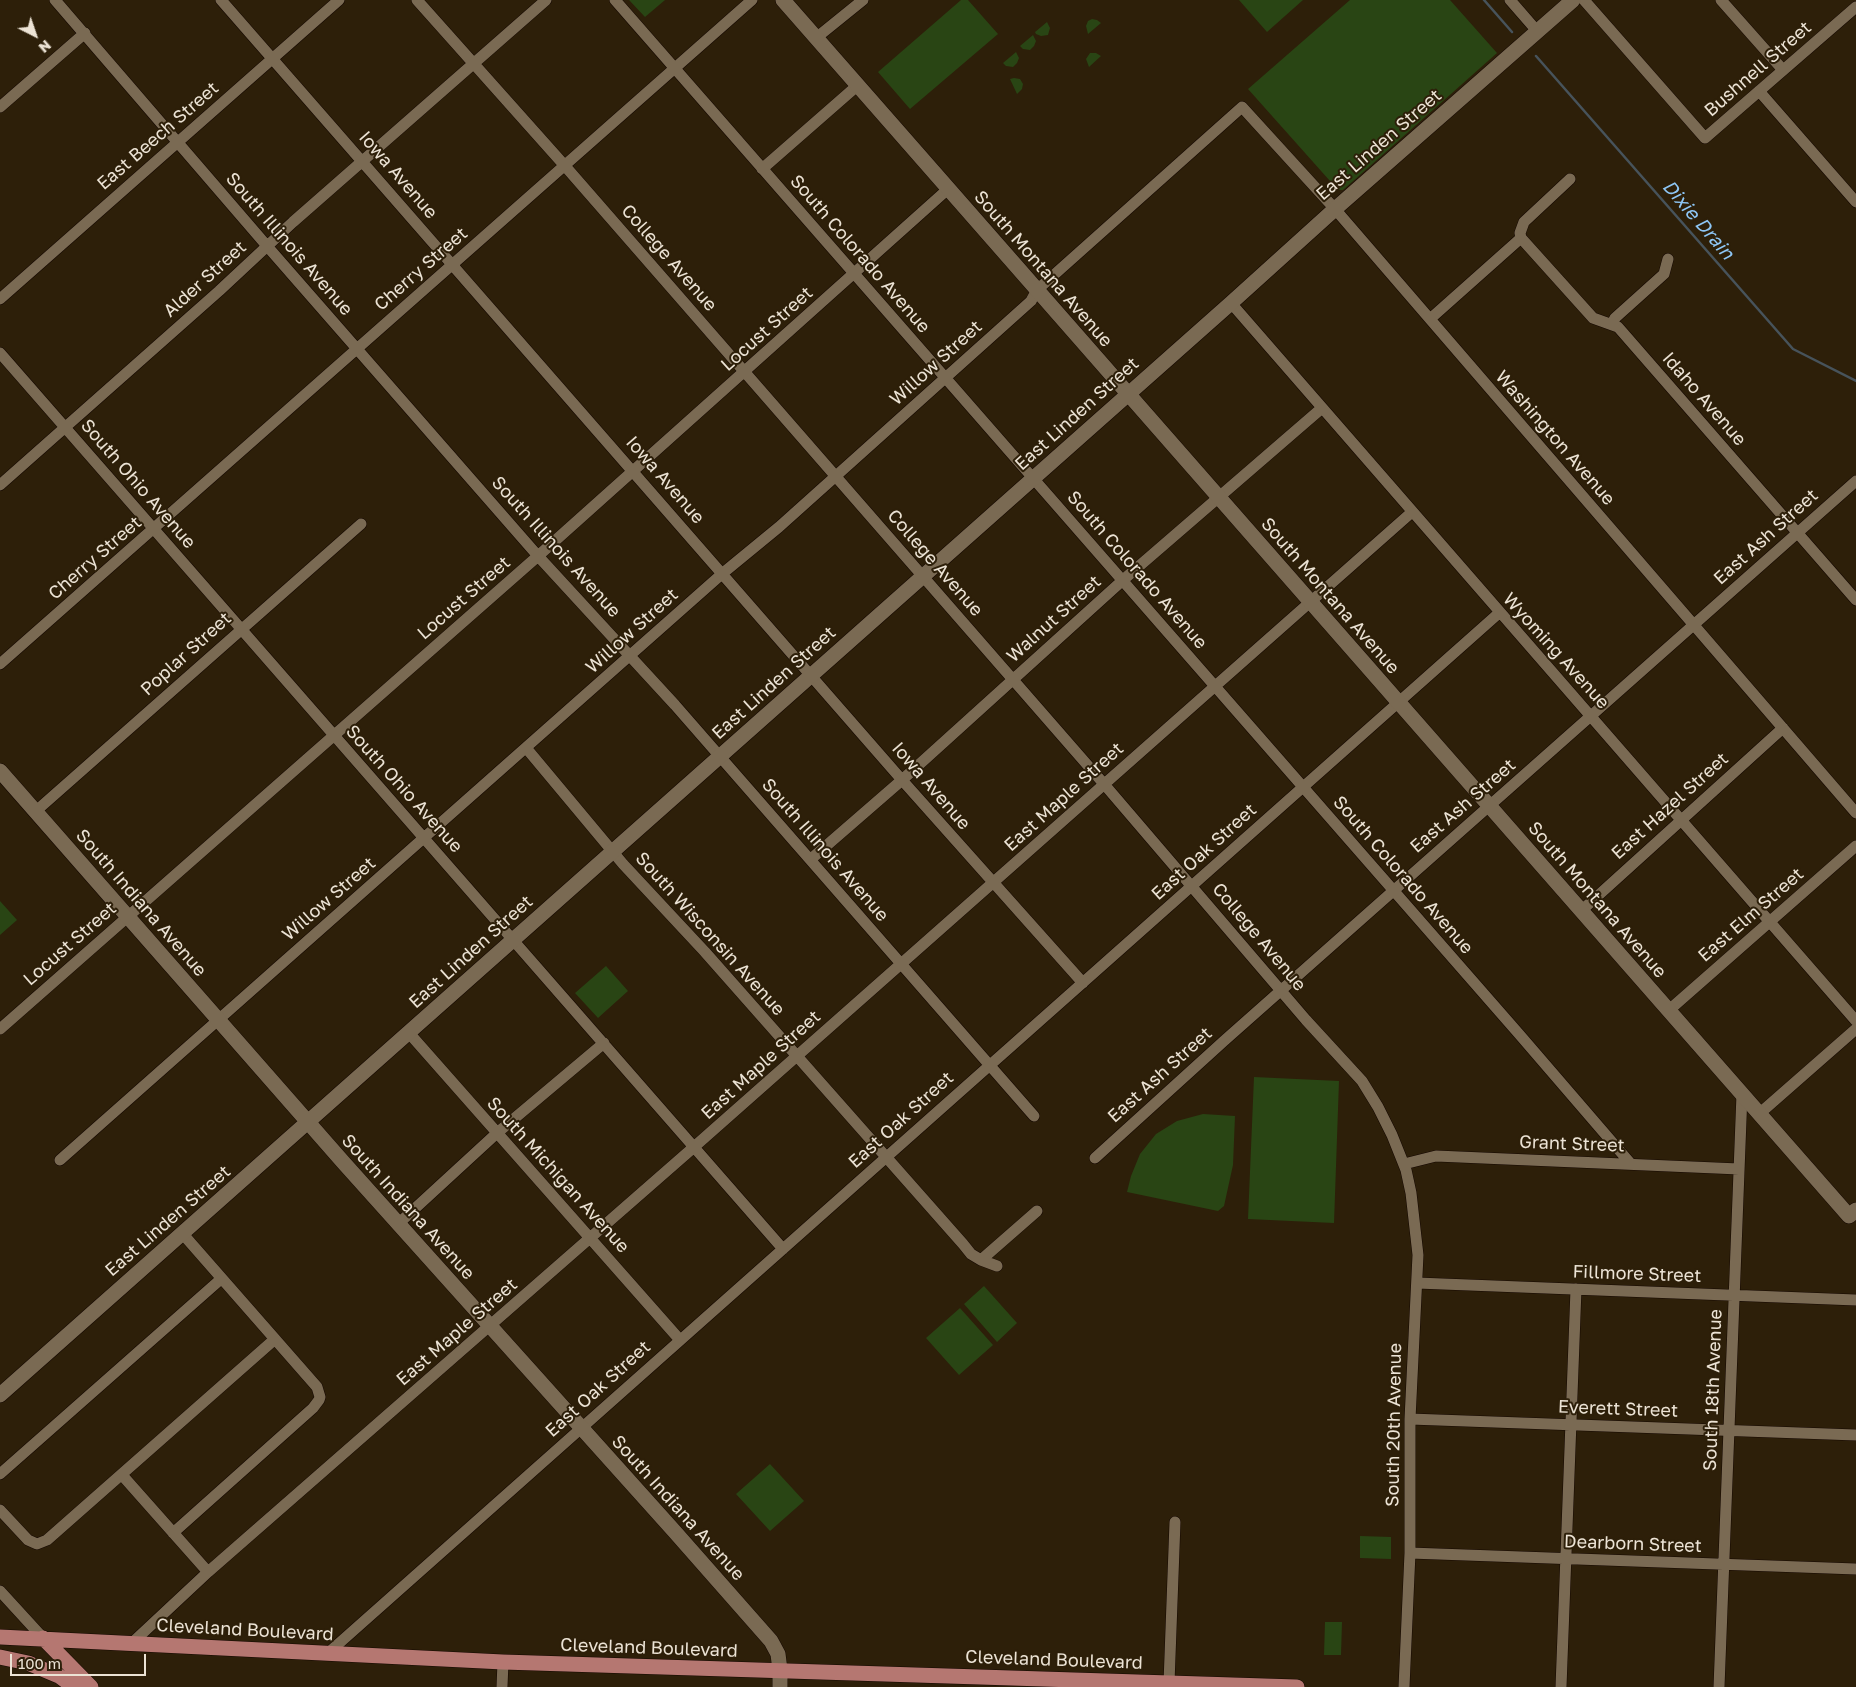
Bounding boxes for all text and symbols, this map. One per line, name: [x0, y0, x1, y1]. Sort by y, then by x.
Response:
north arrow: [10, 10, 60, 60]
street label: Bushnell Street: [1700, 17, 1816, 121]
text: N: [36, 37, 55, 57]
street label: East Beech Street: [93, 77, 223, 195]
street label: East Linden Street: [1312, 85, 1446, 205]
street label: Iowa Avenue: [354, 127, 442, 223]
street label: South Illinois Avenue: [221, 168, 357, 320]
street label: South Colorado Avenue: [785, 171, 935, 337]
water label: Dixie Drain: [1657, 176, 1739, 264]
street label: South Montana Avenue: [969, 187, 1117, 351]
street label: College Avenue: [617, 200, 721, 316]
street label: Cherry Street: [370, 223, 472, 315]
street label: Alder Street: [159, 236, 251, 322]
street label: Locust Street: [717, 282, 817, 376]
street label: Willow Street: [886, 316, 986, 410]
street label: Idaho Avenue: [1658, 348, 1750, 450]
street label: East Linden Street: [1011, 353, 1143, 475]
street label: Washington Avenue: [1491, 366, 1619, 510]
street label: South Ohio Avenue: [76, 415, 200, 553]
street label: Iowa Avenue: [621, 432, 709, 528]
street label: South Illinois Avenue: [487, 472, 625, 622]
street label: East Ash Street: [1710, 485, 1822, 589]
street label: South Colorado Avenue: [1062, 487, 1212, 653]
street label: College Avenue: [883, 505, 987, 621]
street label: Cherry Street: [44, 512, 146, 604]
street label: South Montana Avenue: [1256, 514, 1404, 678]
street label: Locust Street: [413, 552, 515, 644]
street label: Walnut Street: [1002, 571, 1106, 667]
street label: Willow Street: [582, 584, 682, 678]
street label: Wyoming Avenue: [1498, 589, 1614, 713]
street label: Poplar Street: [136, 608, 236, 700]
street label: East Linden Street: [708, 622, 840, 744]
street label: South Ohio Avenue: [341, 721, 467, 857]
street label: Iowa Avenue: [887, 738, 975, 834]
street label: East Maple Street: [1000, 738, 1128, 856]
street label: East Hazel Street: [1607, 748, 1733, 864]
street label: East Ash Street: [1406, 754, 1520, 858]
street label: South Illinois Avenue: [757, 774, 893, 926]
street label: South Colorado Avenue: [1328, 792, 1478, 958]
street label: East Oak Street: [1147, 799, 1261, 905]
street label: South Montana Avenue: [1523, 818, 1671, 982]
street label: South Indiana Avenue: [71, 825, 211, 981]
street label: South Wisconsin Avenue: [631, 848, 789, 1020]
street label: Willow Street: [278, 853, 380, 945]
street label: East Elm Street: [1694, 863, 1808, 967]
street label: College Avenue: [1208, 879, 1310, 995]
street label: East Linden Street: [405, 891, 537, 1013]
street label: Locust Street: [19, 898, 121, 990]
street label: East Maple Street: [697, 1006, 825, 1124]
street label: East Ash Street: [1104, 1023, 1216, 1127]
street label: East Oak Street: [844, 1067, 958, 1173]
street label: South Michigan Avenue: [482, 1093, 634, 1257]
street label: South Indiana Avenue: [337, 1130, 479, 1284]
street label: Grant Street: [1519, 1131, 1625, 1157]
street label: East Linden Street: [101, 1161, 235, 1281]
street label: Fillmore Street: [1572, 1261, 1702, 1287]
street label: East Maple Street: [392, 1274, 522, 1390]
street label: South 18th Avenue: [1699, 1309, 1727, 1471]
street label: East Oak Street: [541, 1336, 655, 1442]
street label: South 20th Avenue: [1382, 1343, 1406, 1507]
street label: Everett Street: [1558, 1396, 1678, 1422]
street label: South Indiana Avenue: [607, 1431, 749, 1585]
street label: Dearborn Street: [1564, 1531, 1702, 1557]
street label: Cleveland Boulevard: [156, 1615, 334, 1645]
street label: Cleveland Boulevard: [560, 1634, 738, 1662]
scale bar: [12, 1644, 149, 1676]
street label: Cleveland Boulevard: [965, 1646, 1143, 1674]
text: 100 m: [18, 1654, 61, 1672]

